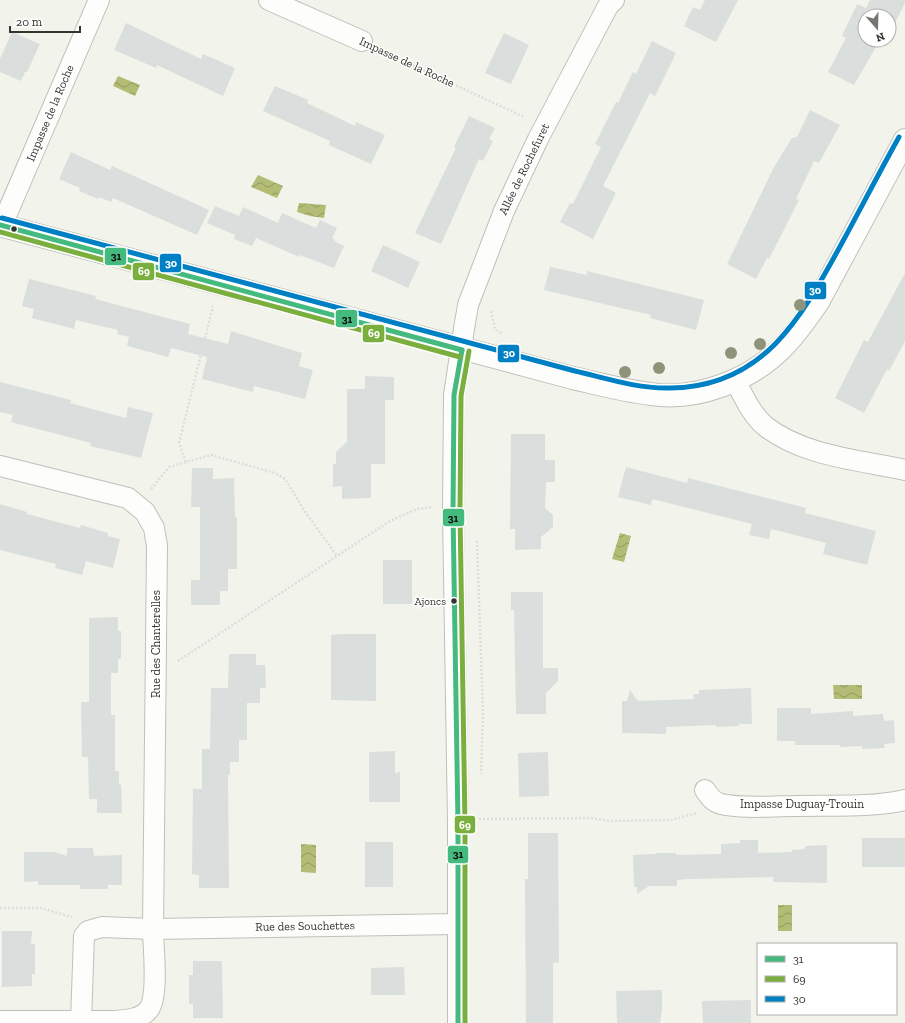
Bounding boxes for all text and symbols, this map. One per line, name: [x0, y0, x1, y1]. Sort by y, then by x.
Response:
scale bar: [10, 8, 80, 34]
north arrow: [857, 8, 897, 48]
text: 20 m: [16, 15, 43, 29]
text: N: [874, 29, 886, 45]
street label: Impasse de la Roche: [357, 34, 457, 90]
street label: Impasse de la Roche: [23, 62, 77, 163]
street label: Allée de Rochefuret: [496, 120, 552, 217]
unlabelled marker: [9, 224, 19, 234]
line badge: 31: [104, 247, 127, 266]
text: 31: [111, 250, 122, 263]
line badge: 30: [159, 253, 182, 273]
text: 30: [165, 257, 177, 270]
line badge: 69: [132, 262, 155, 281]
text: 69: [138, 265, 150, 278]
line badge: 30: [804, 281, 827, 300]
text: 30: [809, 284, 821, 297]
line badge: 31: [335, 309, 358, 328]
text: 31: [342, 313, 353, 326]
line badge: 69: [362, 324, 385, 343]
text: 69: [368, 327, 380, 340]
line badge: 30: [497, 344, 520, 363]
text: 30: [503, 347, 515, 360]
line badge: 31: [442, 508, 465, 527]
text: 31: [448, 512, 459, 525]
street label: Rue des Chanterelles: [149, 590, 163, 698]
place label: Ajoncs: [414, 595, 446, 608]
marker: Ajoncs: [449, 596, 459, 606]
street label: Impasse Duguay-Trouin: [740, 797, 864, 811]
line badge: 69: [454, 815, 476, 834]
text: 69: [459, 819, 471, 832]
line badge: 31: [447, 845, 469, 864]
text: 31: [453, 848, 464, 861]
street label: Rue des Souchettes: [255, 918, 355, 934]
legend: [757, 943, 897, 1015]
text: 31: [793, 952, 804, 966]
text: 69: [793, 972, 806, 986]
text: 30: [793, 992, 806, 1006]

